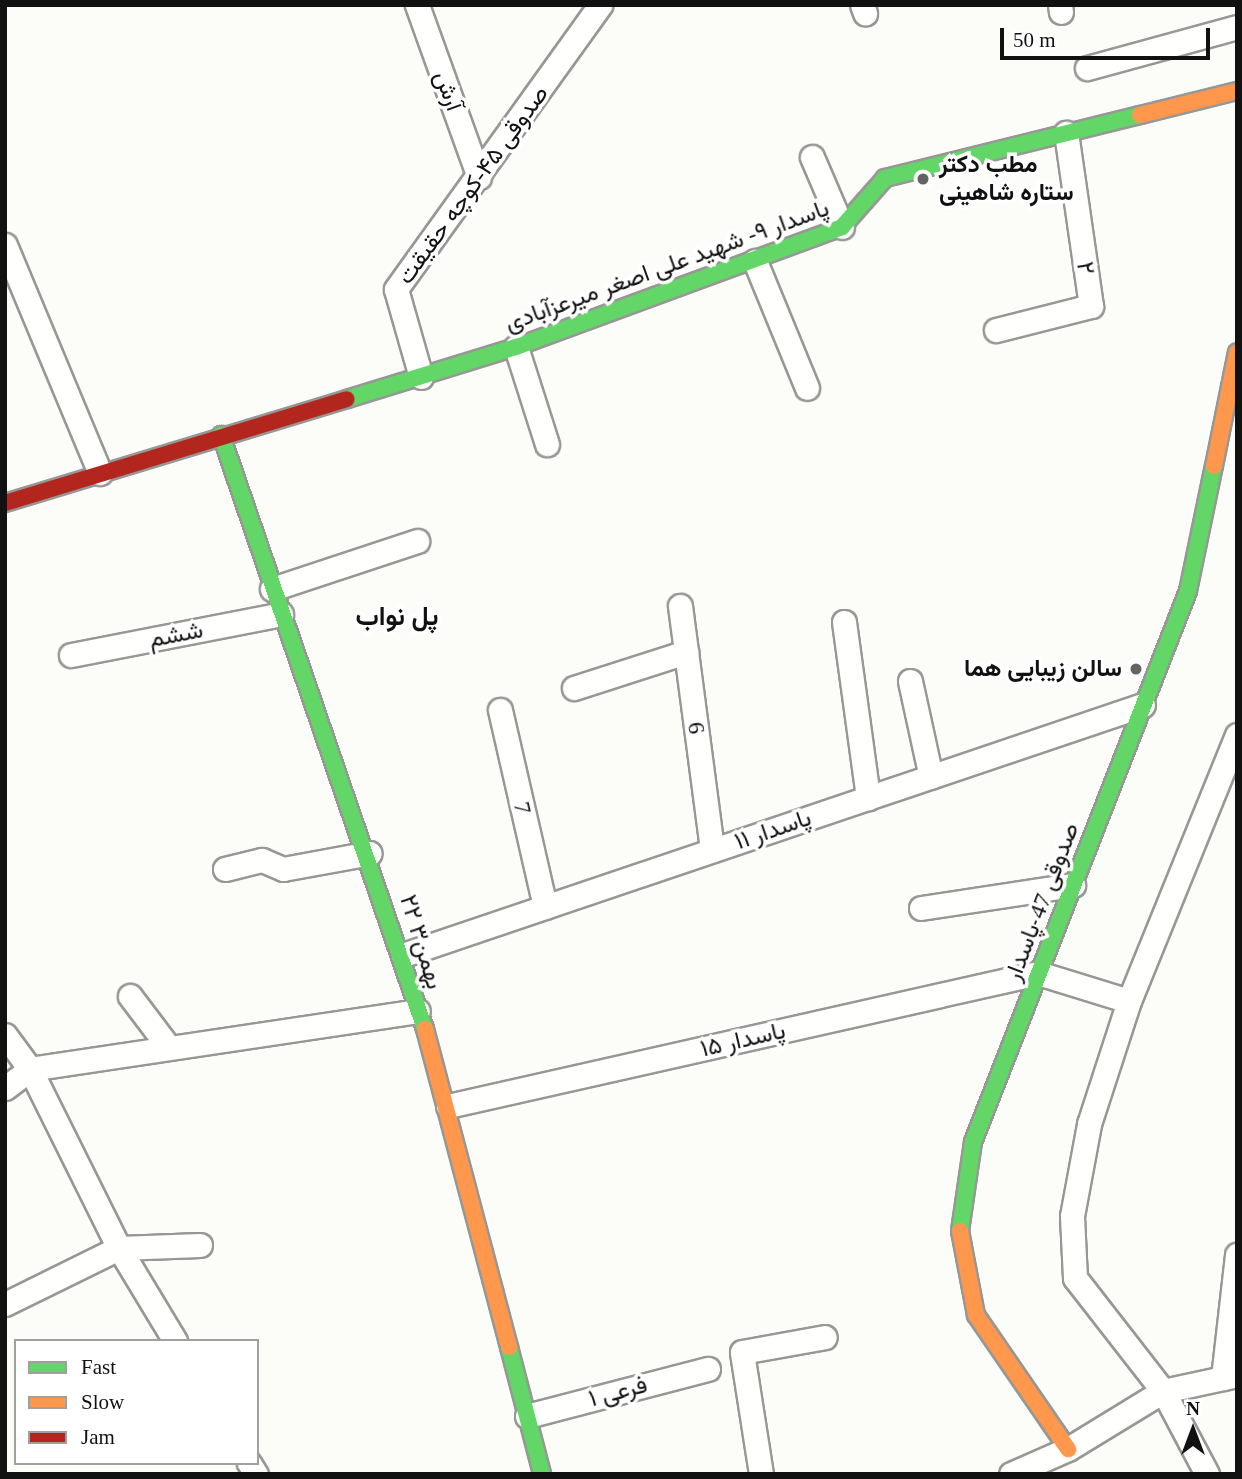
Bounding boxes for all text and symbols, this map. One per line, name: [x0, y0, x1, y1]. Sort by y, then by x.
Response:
scale bar: [1004, 14, 1214, 58]
text: 50 m: [1013, 28, 1056, 52]
street label: آرش: [428, 67, 468, 115]
street label: صدوقی ۴۵-کوچه حقیقت: [391, 80, 555, 290]
place label: مطب دکتر ستاره شاهینی: [939, 151, 1074, 207]
marker: مطب دکتر ستاره شاهینی: [913, 169, 933, 189]
street label: پاسدار ۹- شهید علی اصغر میرعزآبادی: [501, 194, 833, 338]
street label: ۲: [1070, 260, 1100, 276]
district label: پل نواب: [356, 601, 438, 633]
street label: ششم: [147, 616, 205, 654]
place label: سالن زیبایی هما: [964, 655, 1122, 683]
marker: سالن زیبایی هما: [1128, 661, 1144, 677]
street label: 6: [681, 720, 711, 736]
street label: 7: [507, 799, 537, 817]
street label: پاسدار ۱۱: [731, 804, 815, 856]
street label: صدوقی 47-پاسدار: [999, 819, 1085, 985]
street label: ۲۲ بهمن۳: [393, 891, 449, 993]
street label: پاسدار ۱۵: [698, 1016, 788, 1064]
legend: [14, 1339, 259, 1465]
text: Fast: [81, 1355, 116, 1379]
street label: فرعی ۱: [586, 1370, 650, 1414]
text: Slow: [81, 1390, 124, 1414]
north arrow: [1158, 1395, 1228, 1465]
text: N: [1186, 1398, 1200, 1419]
text: Jam: [81, 1425, 115, 1449]

